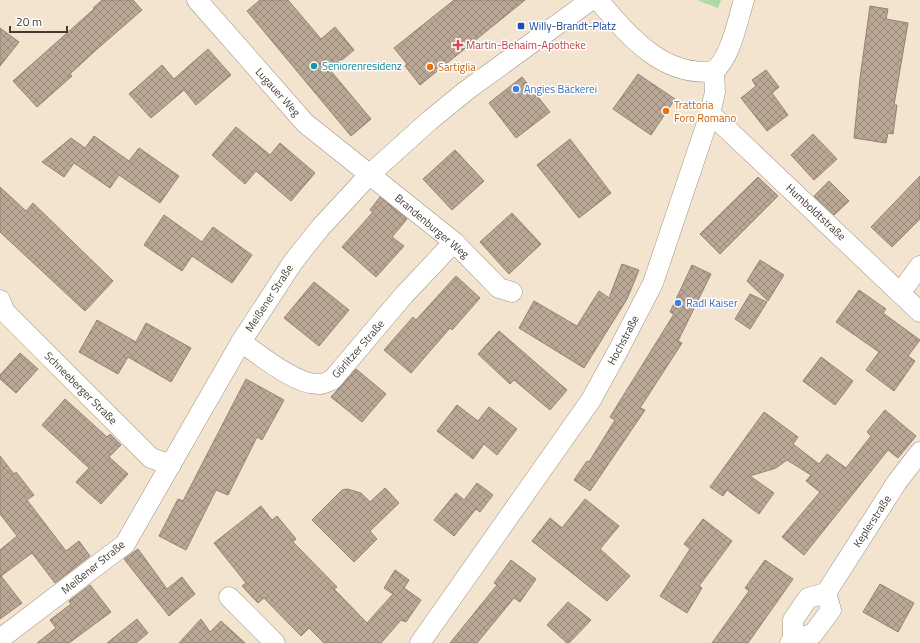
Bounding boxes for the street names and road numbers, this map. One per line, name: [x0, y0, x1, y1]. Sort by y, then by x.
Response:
street label: Lugauer Weg: [252, 64, 304, 120]
street label: Humboldtstraße: [783, 180, 850, 244]
street label: Brandenburger Weg: [391, 190, 473, 262]
street label: Meißener Straße: [241, 261, 297, 335]
street label: Hochstraße: [603, 312, 643, 368]
street label: Görlitzer Straße: [328, 316, 388, 382]
street label: Schneeberger Straße: [41, 348, 121, 428]
street label: Keplerstraße: [849, 491, 895, 550]
street label: Meißener Straße: [58, 536, 129, 598]

